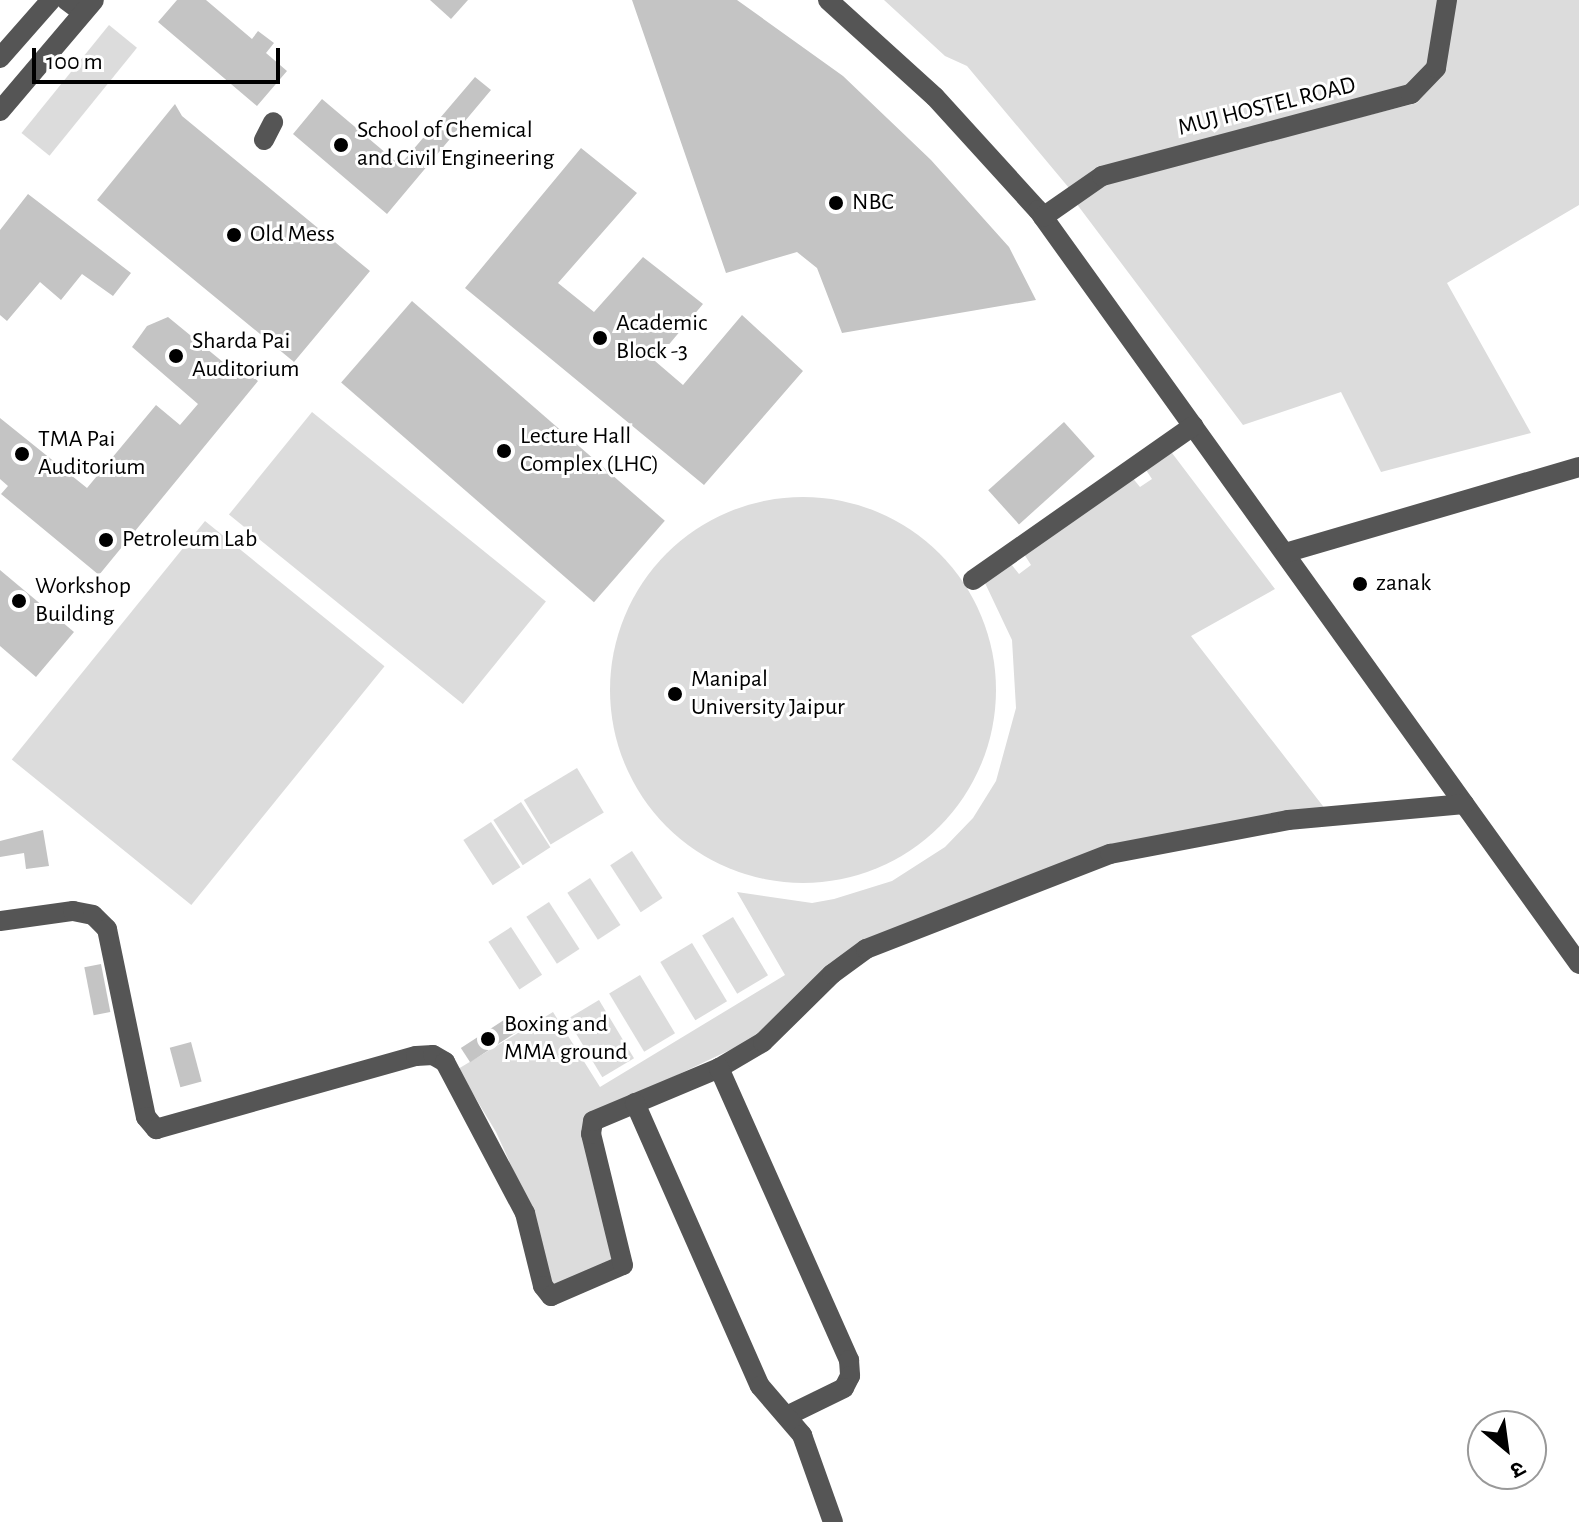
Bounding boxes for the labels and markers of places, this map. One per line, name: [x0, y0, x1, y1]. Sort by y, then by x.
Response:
place label: School of Chemical and Civil Engineering: [357, 117, 554, 173]
marker: School of Chemical and Civil Engineering: [332, 136, 350, 154]
place label: NBC: [852, 189, 894, 217]
marker: NBC: [827, 194, 845, 212]
place label: Old Mess: [250, 221, 335, 249]
marker: Old Mess: [225, 226, 243, 244]
place label: Academic Block -3: [616, 310, 707, 366]
place label: Sharda Pai Auditorium: [192, 328, 299, 384]
marker: Academic Block -3: [591, 329, 609, 347]
marker: Sharda Pai Auditorium: [167, 347, 185, 365]
place label: Lecture Hall Complex (LHC): [520, 423, 659, 479]
place label: TMA Pai Auditorium: [38, 426, 145, 482]
marker: Lecture Hall Complex (LHC): [495, 442, 513, 460]
marker: TMA Pai Auditorium: [13, 445, 31, 463]
place label: Petroleum Lab: [122, 526, 257, 554]
marker: Petroleum Lab: [97, 531, 115, 549]
place label: zanak: [1376, 570, 1431, 598]
place label: Workshop Building: [35, 573, 131, 629]
marker: zanak: [1351, 575, 1369, 593]
marker: Workshop Building: [10, 592, 28, 610]
place label: Manipal University Jaipur: [691, 666, 845, 722]
marker: Manipal University Jaipur: [666, 685, 684, 703]
place label: Boxing and MMA ground: [504, 1011, 628, 1067]
marker: Boxing and MMA ground: [479, 1030, 497, 1048]

